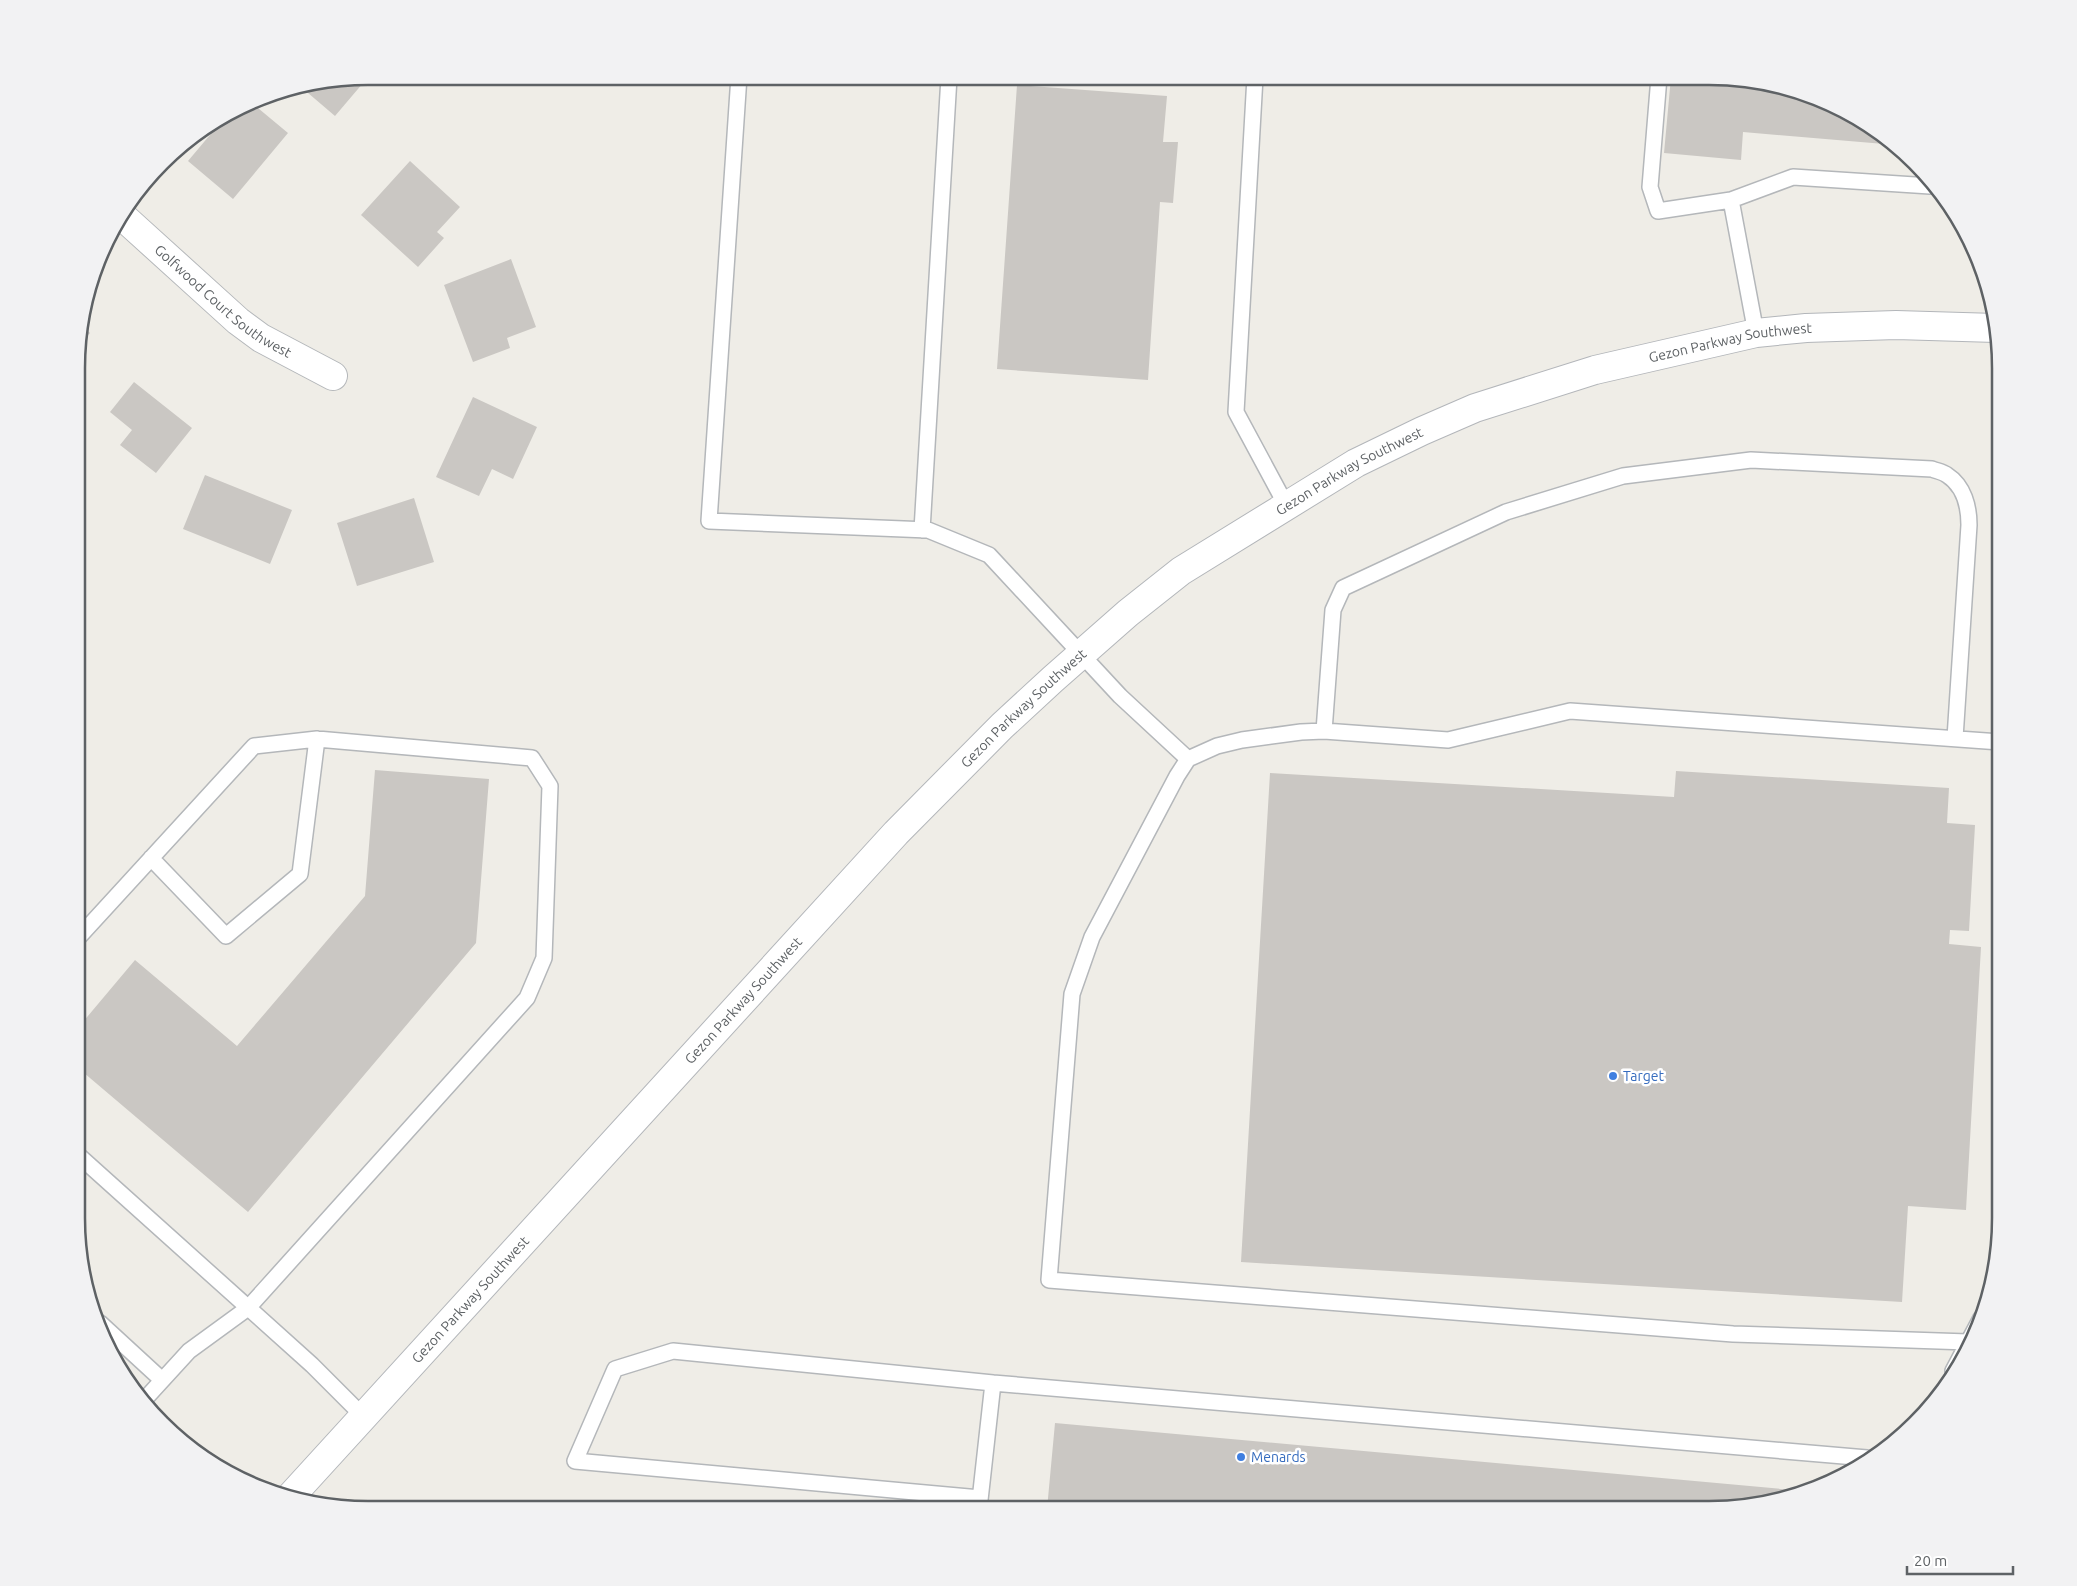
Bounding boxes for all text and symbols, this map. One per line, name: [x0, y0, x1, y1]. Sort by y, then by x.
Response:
street label: Golfwood Court Southwest: [151, 241, 295, 361]
street label: Gezon Parkway Southwest: [1647, 320, 1813, 365]
street label: Gezon Parkway Southwest: [1273, 424, 1426, 518]
street label: Gezon Parkway Southwest: [958, 645, 1090, 771]
street label: Gezon Parkway Southwest: [681, 933, 805, 1067]
place label: Target: [1623, 1068, 1665, 1084]
marker: Target: [1607, 1070, 1619, 1082]
street label: Gezon Parkway Southwest: [408, 1232, 532, 1366]
place label: Menards: [1251, 1449, 1306, 1465]
marker: Menards: [1235, 1451, 1247, 1463]
scale bar: [1907, 1544, 2013, 1576]
text: 20 m: [1914, 1552, 1947, 1569]

